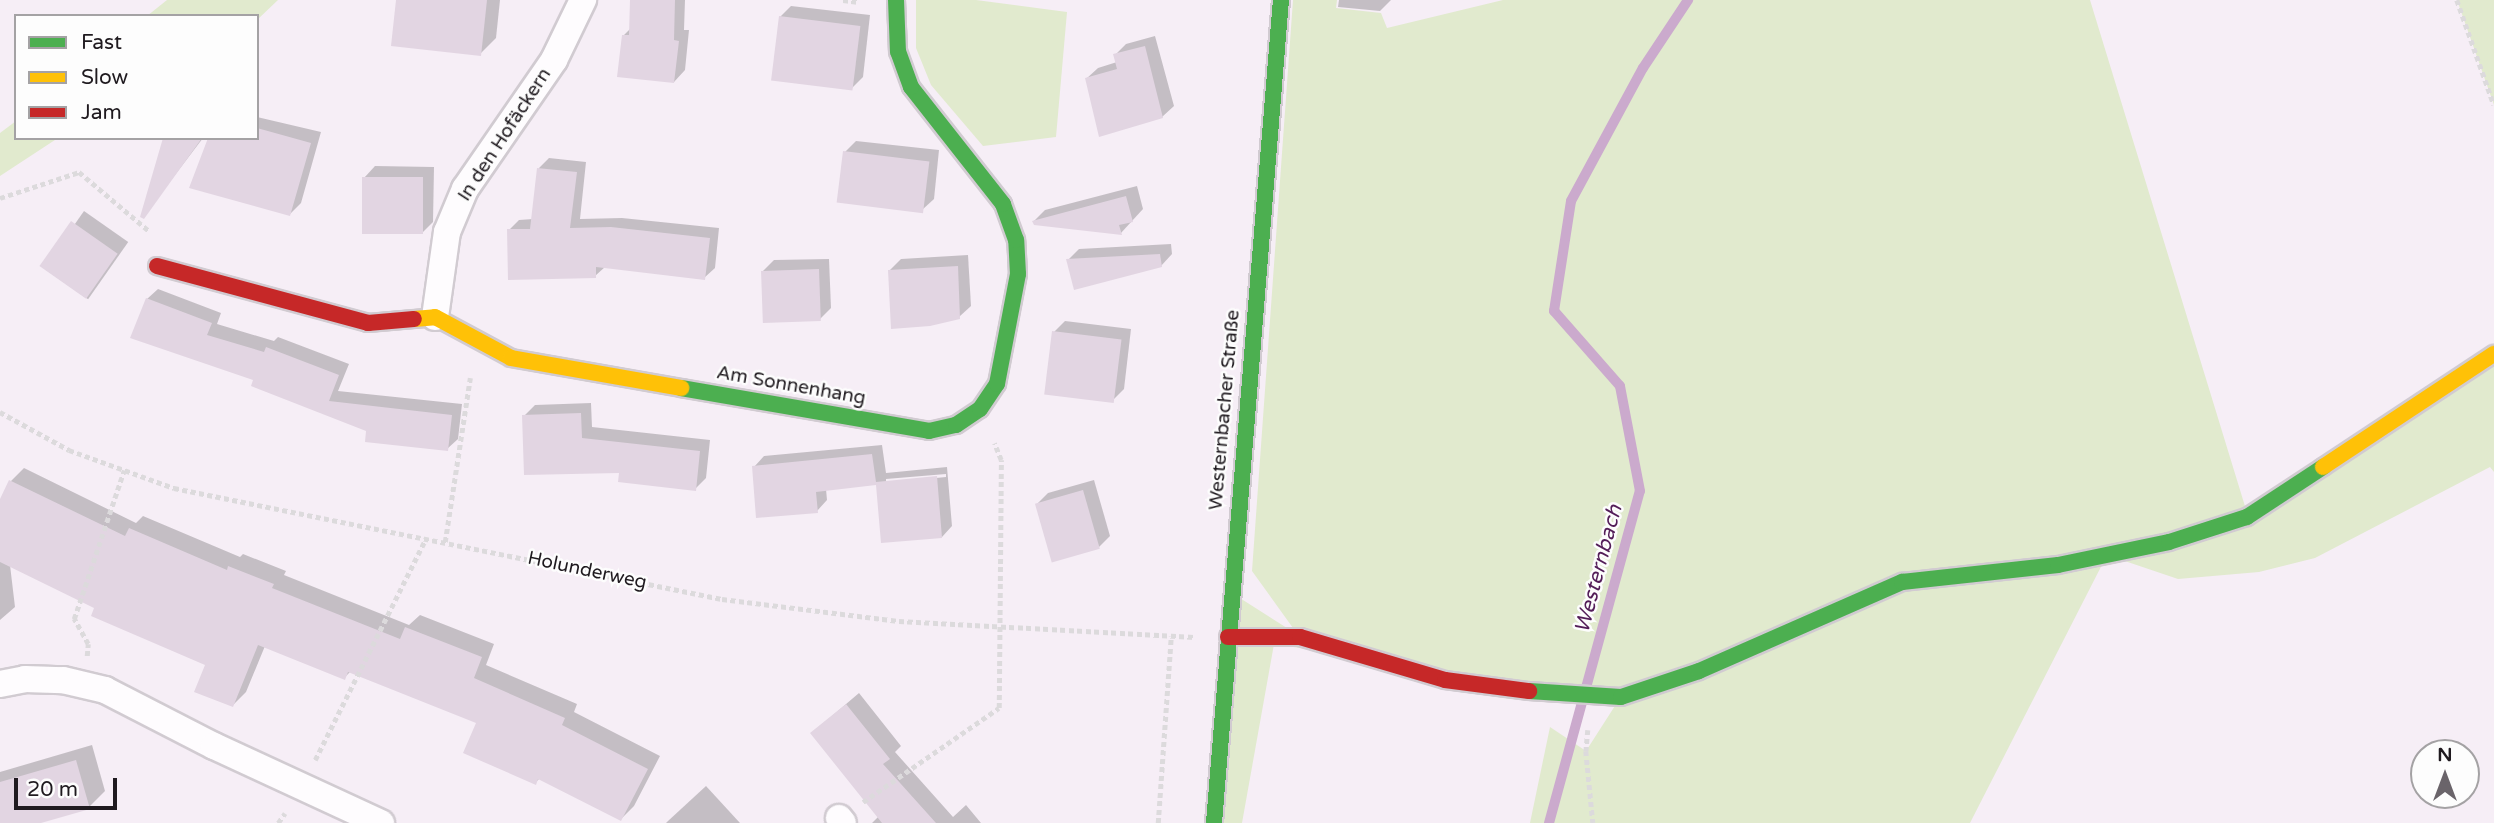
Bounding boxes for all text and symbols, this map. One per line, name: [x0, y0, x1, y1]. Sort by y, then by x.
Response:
legend: [14, 14, 259, 140]
text: Fast: [81, 30, 122, 55]
street label: In den Hofäckern: [453, 64, 557, 206]
text: Slow: [81, 65, 128, 90]
text: Jam: [81, 100, 122, 125]
street label: Westernbacher Straße: [1205, 309, 1245, 511]
street label: Am Sonnenhang: [715, 362, 867, 410]
water label: Westernbach: [1570, 502, 1628, 636]
street label: Holunderweg: [525, 547, 649, 595]
north arrow: [2410, 739, 2480, 809]
text: N: [2437, 744, 2453, 766]
scale bar: [18, 764, 121, 808]
text: 20 m: [27, 777, 78, 802]

